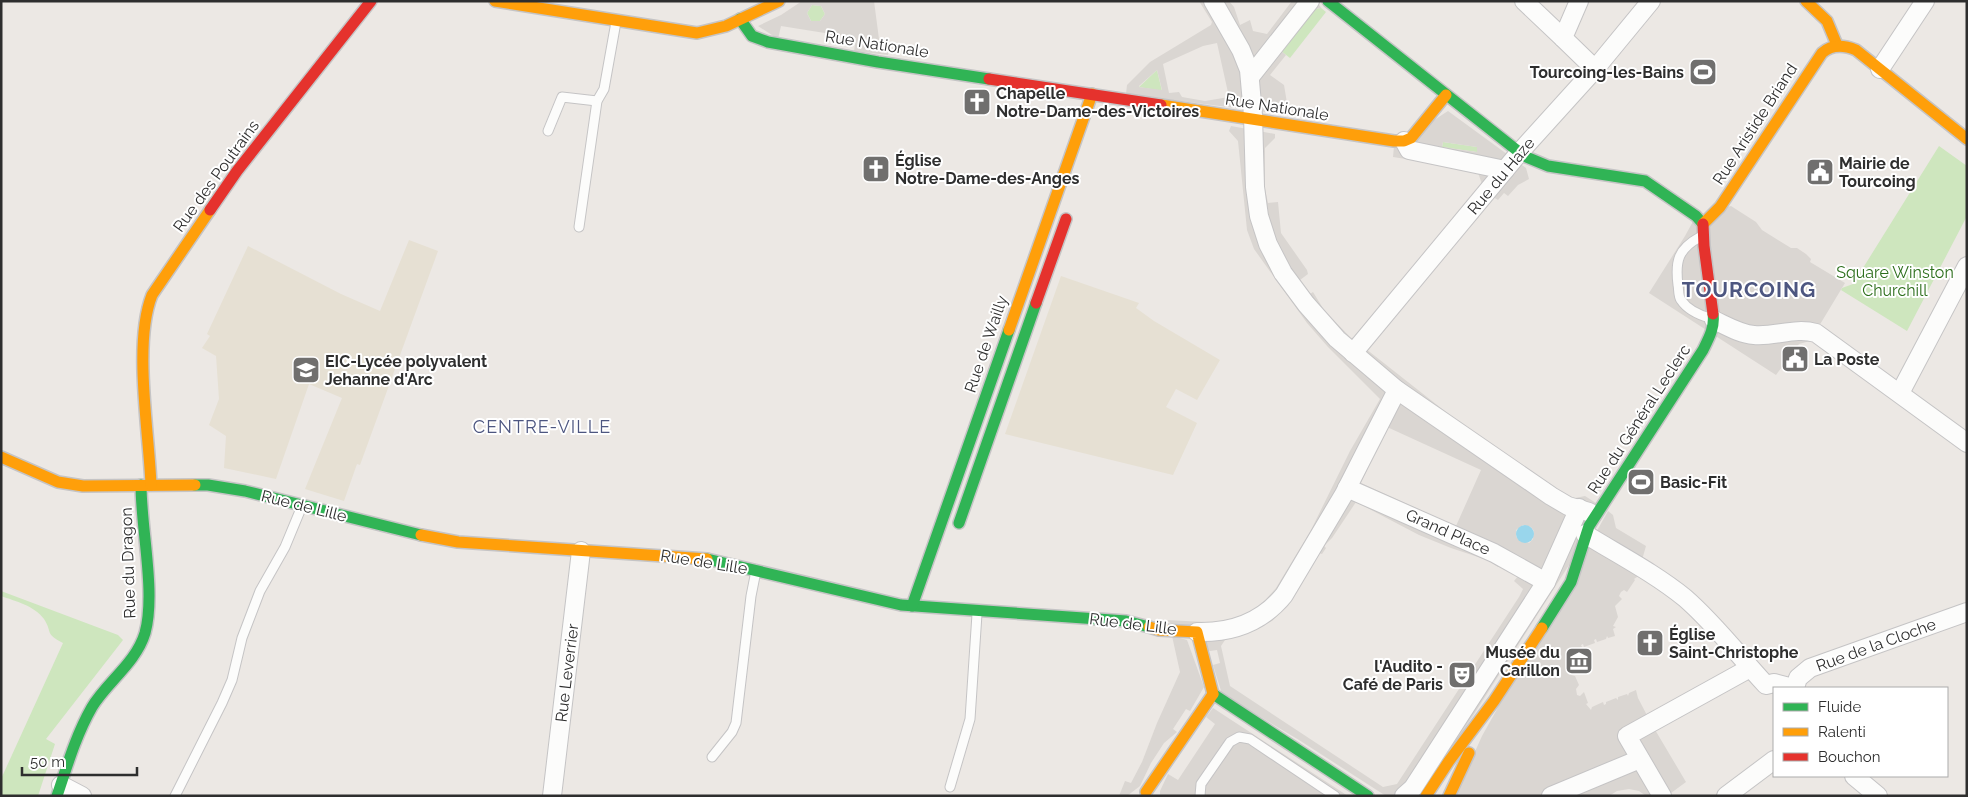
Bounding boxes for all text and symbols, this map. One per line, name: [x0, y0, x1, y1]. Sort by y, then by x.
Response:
street label: Rue Nationale: [824, 26, 930, 62]
sports icon: Tourcoing-les-Bains: [1688, 57, 1718, 87]
street label: Rue Aristide Briand: [1709, 60, 1801, 188]
place label: Tourcoing-les-Bains: [1530, 63, 1684, 82]
place label: Chapelle Notre-Dame-des-Victoires: [996, 84, 1199, 121]
church icon: Chapelle Notre-Dame-des-Victoires: [962, 87, 992, 117]
street label: Rue Nationale: [1224, 89, 1330, 125]
street label: Rue des Poutrains: [169, 116, 263, 236]
street label: Rue du Haze: [1463, 134, 1539, 218]
place label: Église Notre-Dame-des-Anges: [895, 150, 1079, 188]
church icon: Église Notre-Dame-des-Anges: [861, 154, 891, 184]
place label: Mairie de Tourcoing: [1839, 154, 1916, 191]
public building icon: Mairie de Tourcoing: [1805, 157, 1835, 187]
park label: Square Winston Churchill: [1836, 263, 1954, 300]
district label: TOURCOING: [1682, 277, 1816, 302]
street label: Rue de Wailly: [961, 293, 1012, 395]
street label: Rue du Général Leclerc: [1584, 341, 1694, 497]
public building icon: La Poste: [1780, 344, 1810, 374]
place label: La Poste: [1814, 350, 1880, 369]
place label: EIC-Lycée polyvalent Jehanne d'Arc: [325, 352, 487, 389]
school or university icon: EIC-Lycée polyvalent Jehanne d'Arc: [291, 355, 321, 385]
district label: CENTRE-VILLE: [473, 416, 611, 437]
sports icon: Basic-Fit: [1626, 467, 1656, 497]
place label: Basic-Fit: [1660, 473, 1727, 492]
street label: Rue de Lille: [259, 486, 349, 526]
street label: Grand Place: [1403, 505, 1493, 559]
street label: Rue du Dragon: [117, 507, 139, 619]
street label: Rue de Lille: [659, 546, 749, 578]
street label: Rue de Lille: [1088, 609, 1178, 639]
street label: Rue de la Cloche: [1813, 614, 1939, 676]
street label: Rue Leverrier: [552, 622, 583, 723]
place label: Église Saint-Christophe: [1669, 624, 1799, 662]
church icon: Église Saint-Christophe: [1635, 628, 1665, 658]
place label: Musée du Carillon: [1485, 643, 1560, 680]
museum icon: Musée du Carillon: [1564, 646, 1594, 676]
place label: l'Audito - Café de Paris: [1343, 657, 1443, 694]
theatre icon: l'Audito - Café de Paris: [1447, 660, 1477, 690]
legend: [1773, 687, 1948, 777]
text: Fluide: [1818, 698, 1861, 716]
text: Ralenti: [1818, 723, 1866, 741]
scale bar: [22, 744, 138, 776]
text: Bouchon: [1818, 748, 1880, 766]
text: 50 m: [30, 753, 65, 771]

